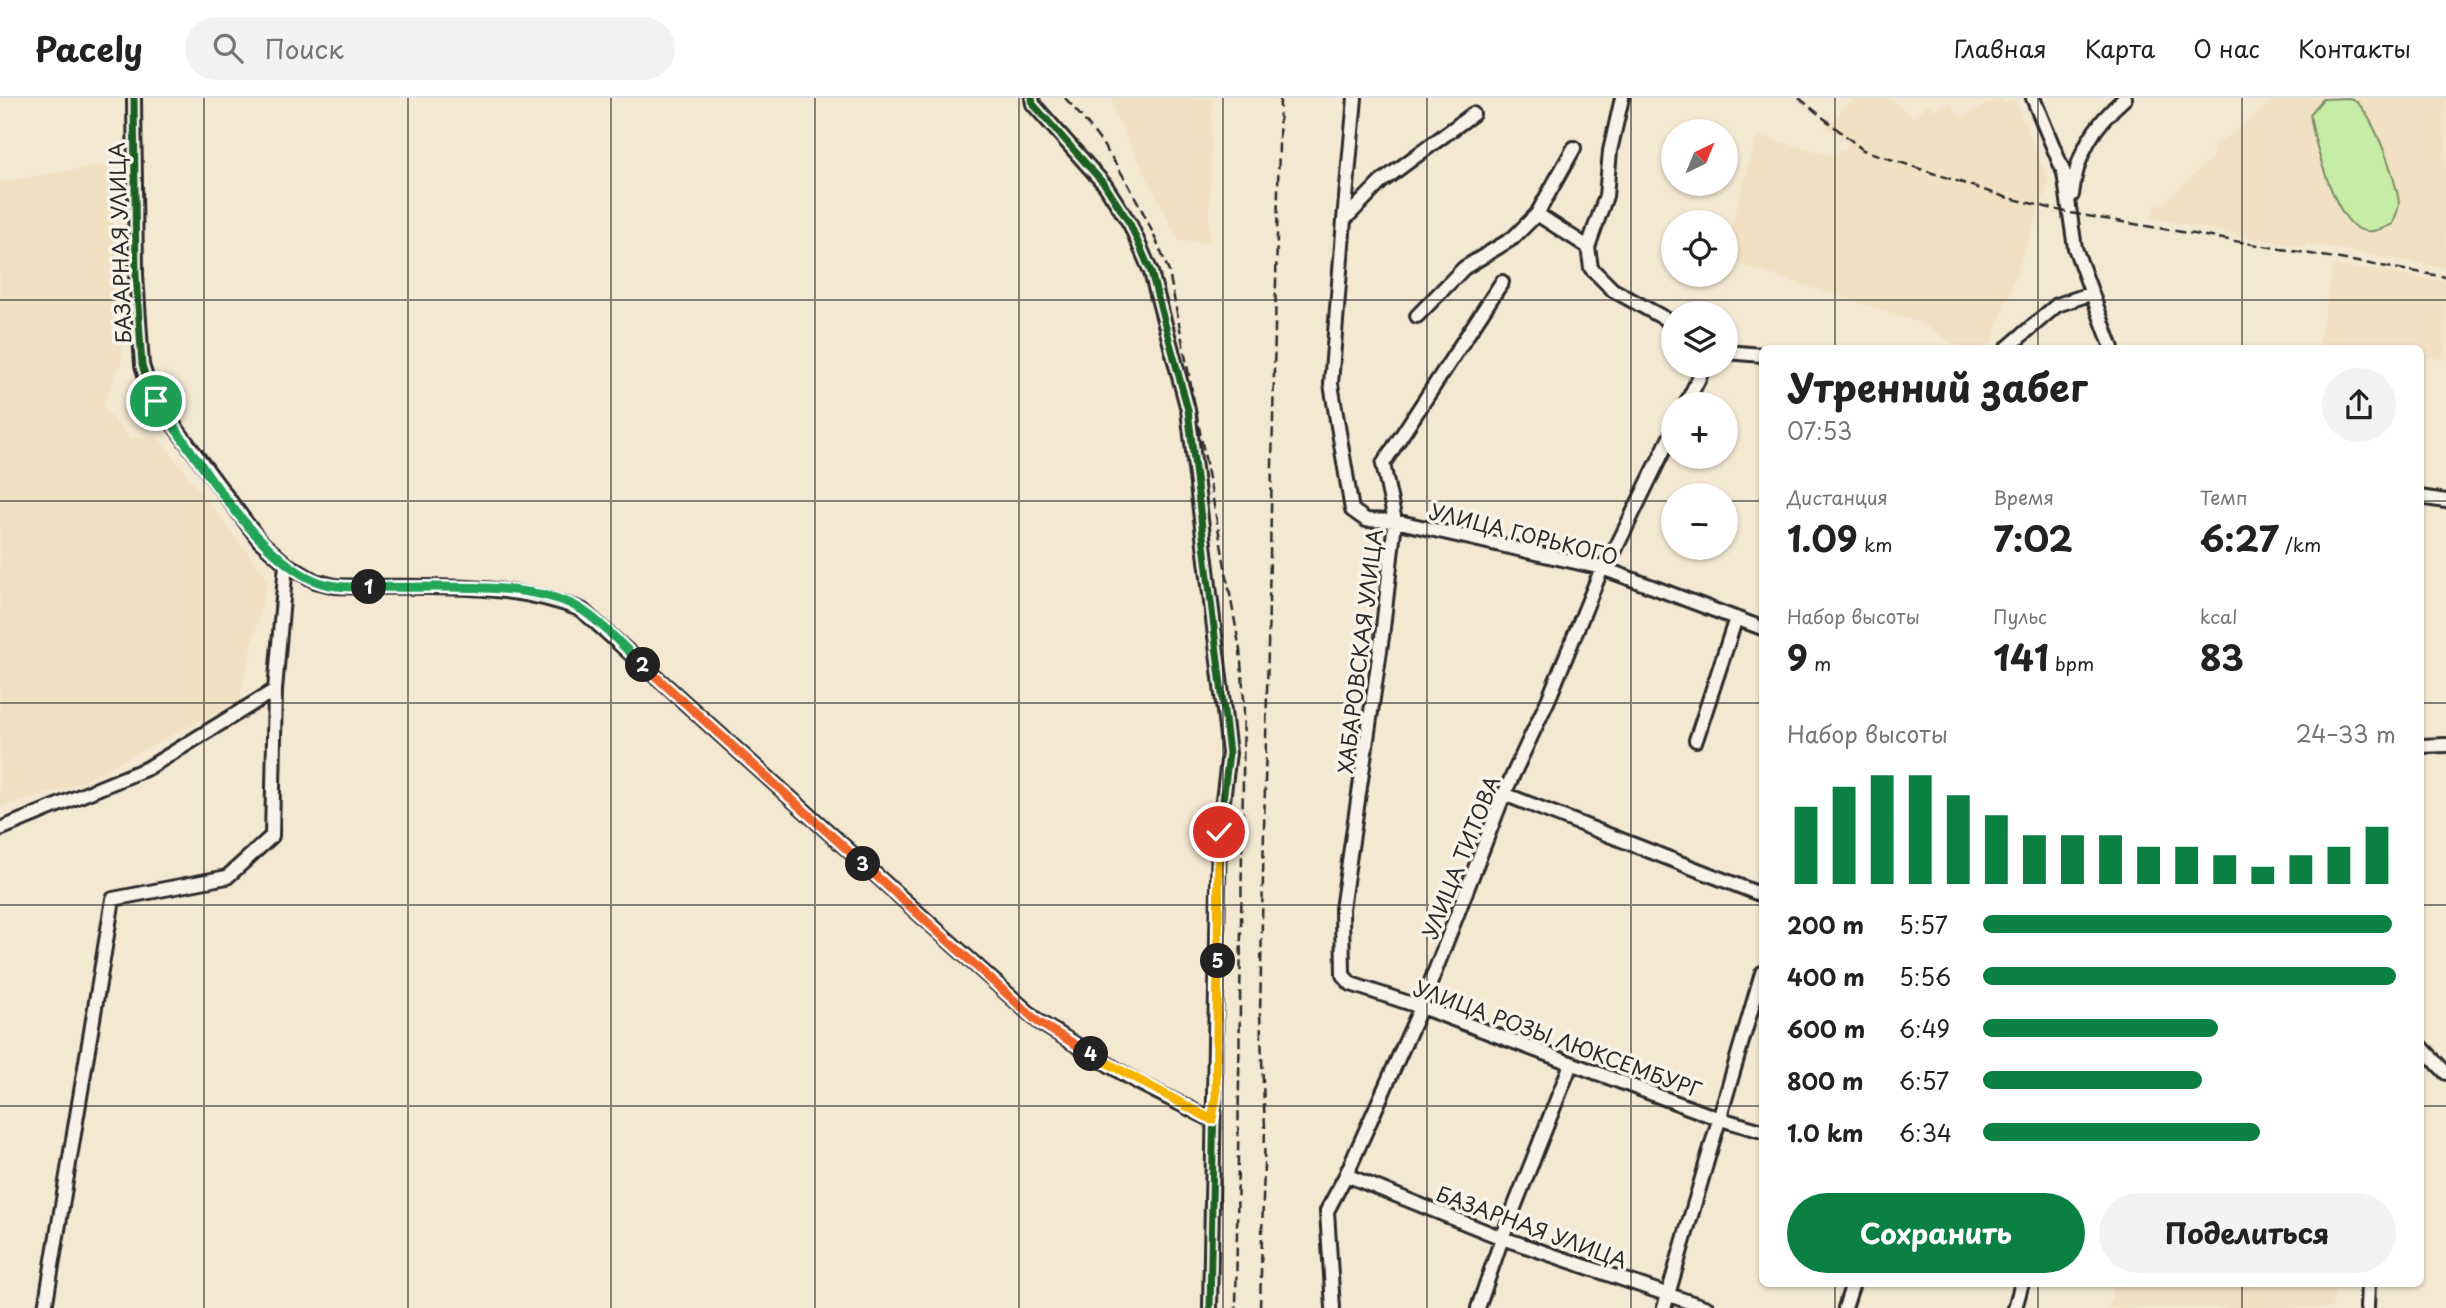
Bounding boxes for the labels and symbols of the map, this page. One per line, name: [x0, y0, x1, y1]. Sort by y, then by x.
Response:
north arrow: [1661, 119, 1738, 196]
street label: БАЗАРНАЯ УЛИЦА: [99, 142, 139, 344]
pin: [126, 371, 186, 431]
street label: УЛИЦА ГОРЬКОГО: [1426, 494, 1622, 572]
street label: ХАБАРОВСКАЯ УЛИЦА: [1328, 527, 1390, 775]
pin: 1: [352, 570, 386, 604]
pin: 2: [626, 648, 660, 682]
street label: УЛИЦА ТИТОВА: [1413, 771, 1507, 943]
pin: [1189, 802, 1249, 862]
pin: 3: [846, 846, 880, 882]
pin: 5: [1200, 944, 1236, 978]
street label: УЛИЦА РОЗЫ ЛЮКСЕМБУРГ: [1410, 971, 1707, 1105]
pin: 4: [1074, 1037, 1108, 1072]
street label: БАЗАРНАЯ УЛИЦА: [1432, 1176, 1632, 1276]

